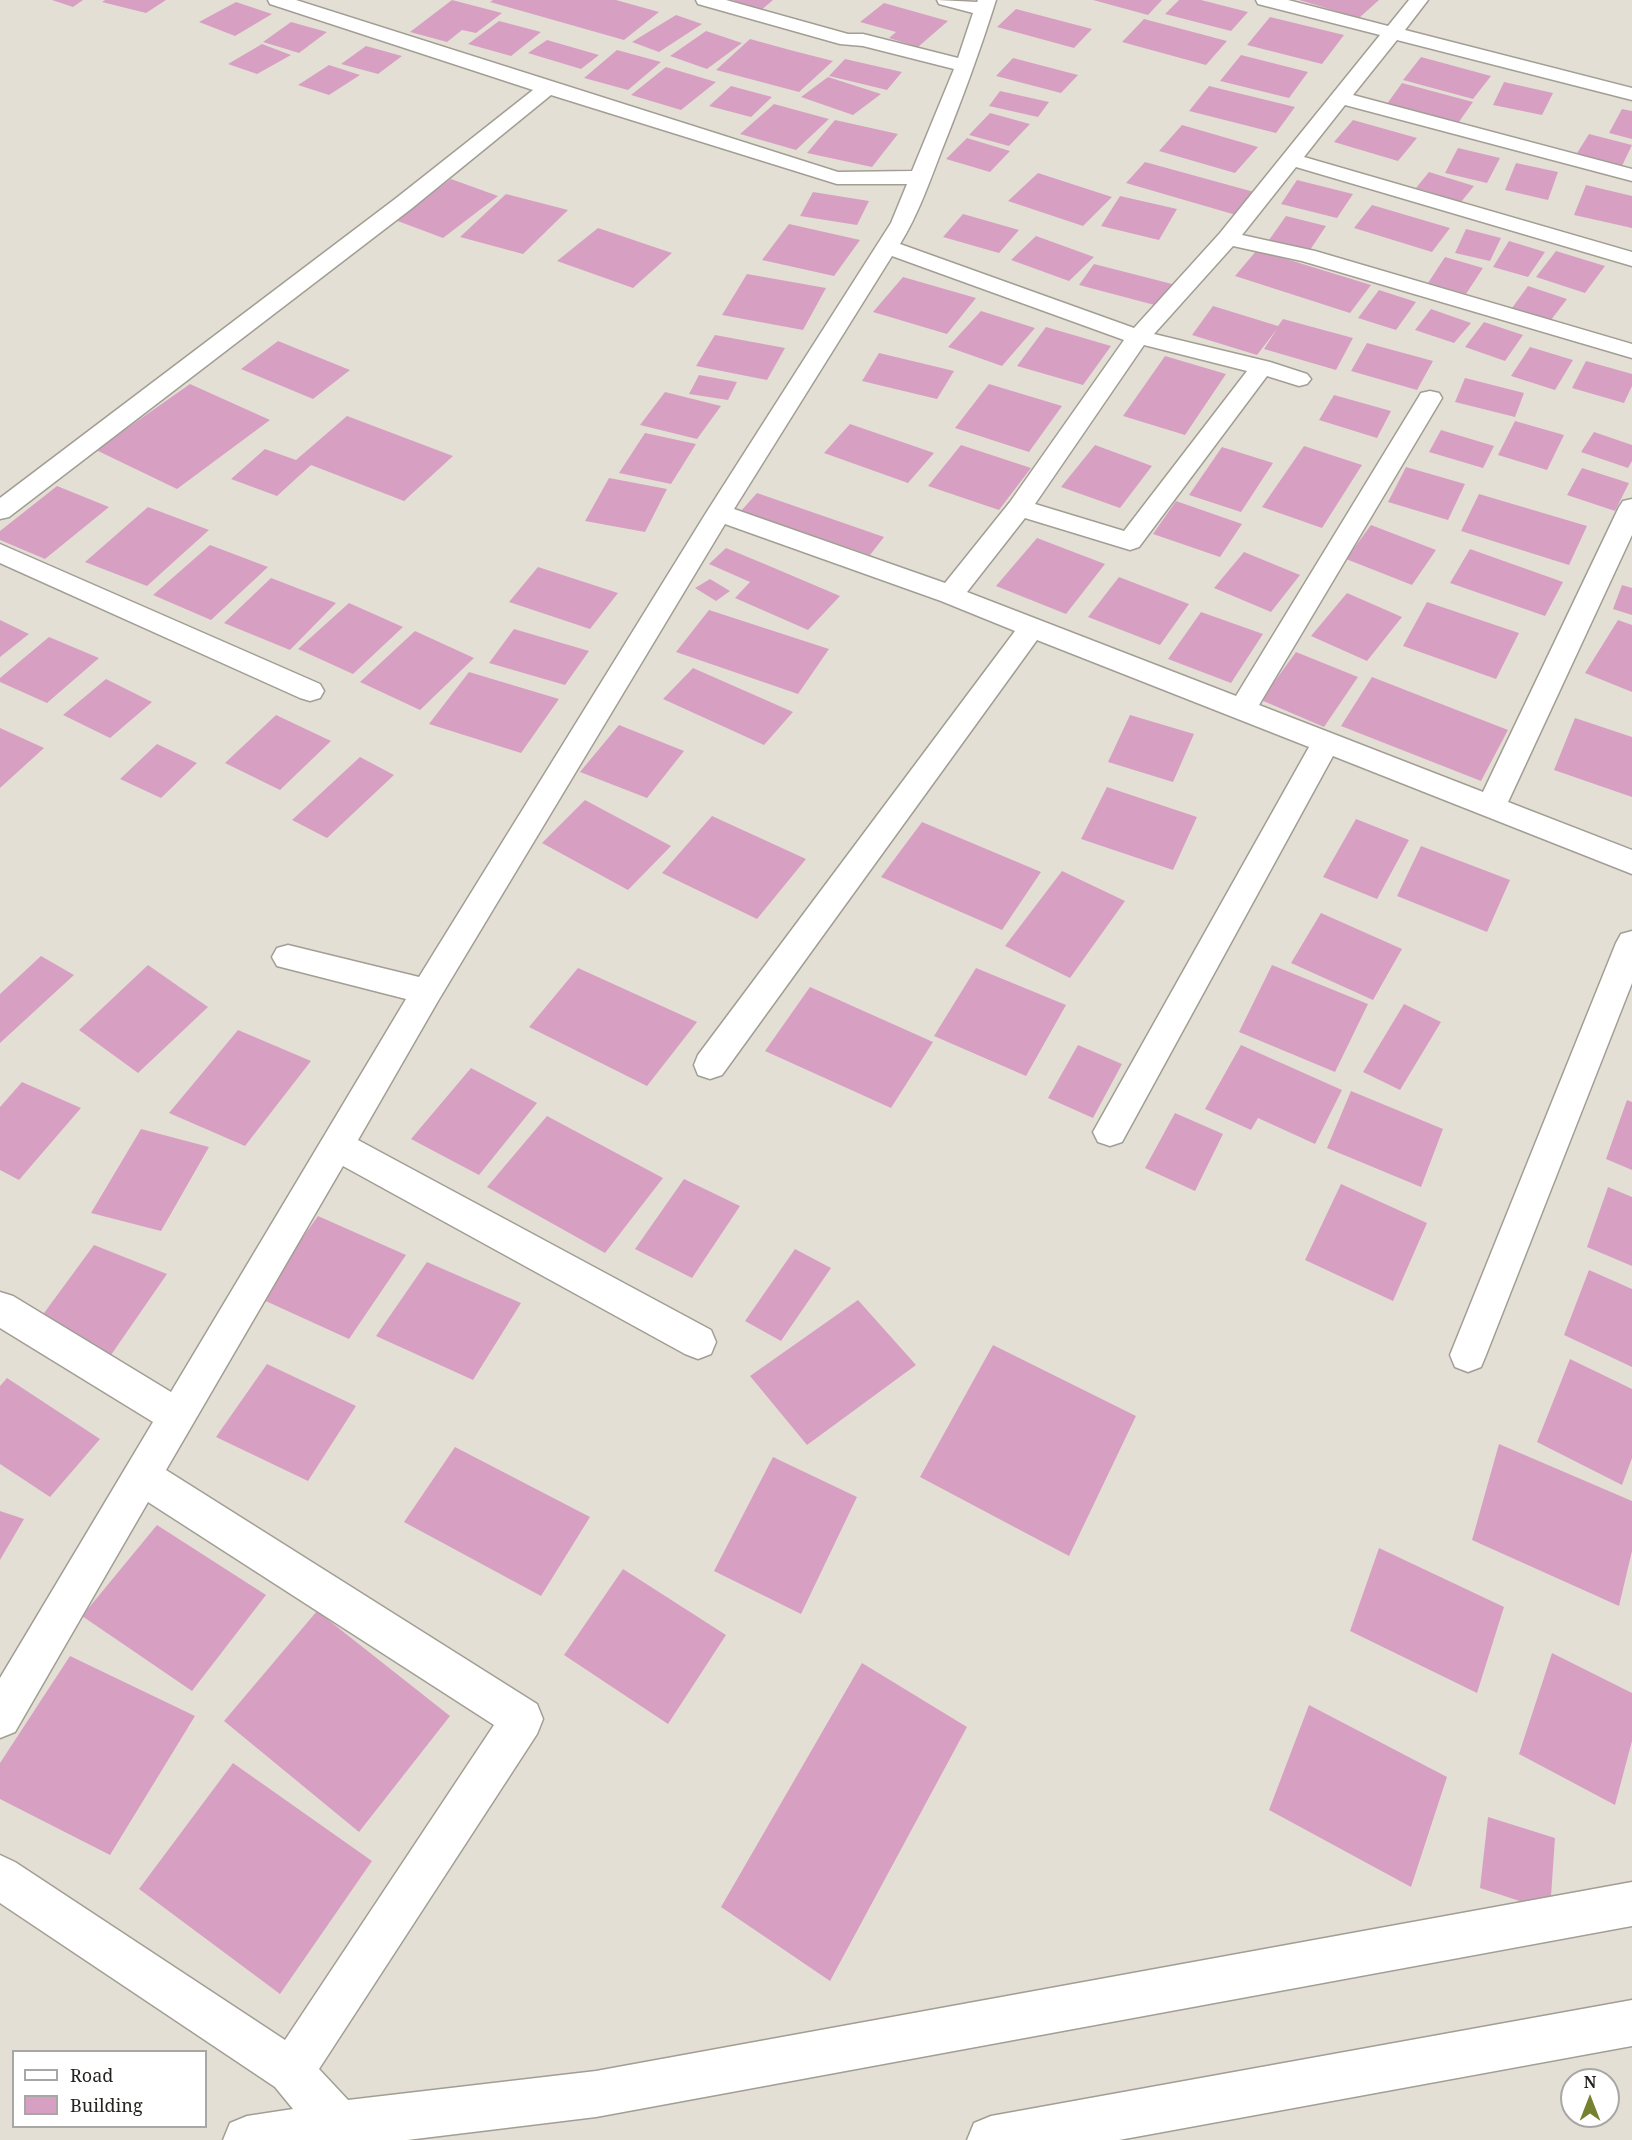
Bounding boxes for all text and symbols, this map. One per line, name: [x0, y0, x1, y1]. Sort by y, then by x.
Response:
legend: [12, 2050, 207, 2128]
text: Road: [70, 2063, 113, 2087]
north arrow: [1560, 2068, 1620, 2128]
text: N: [1584, 2071, 1596, 2093]
text: Building: [70, 2093, 143, 2117]

